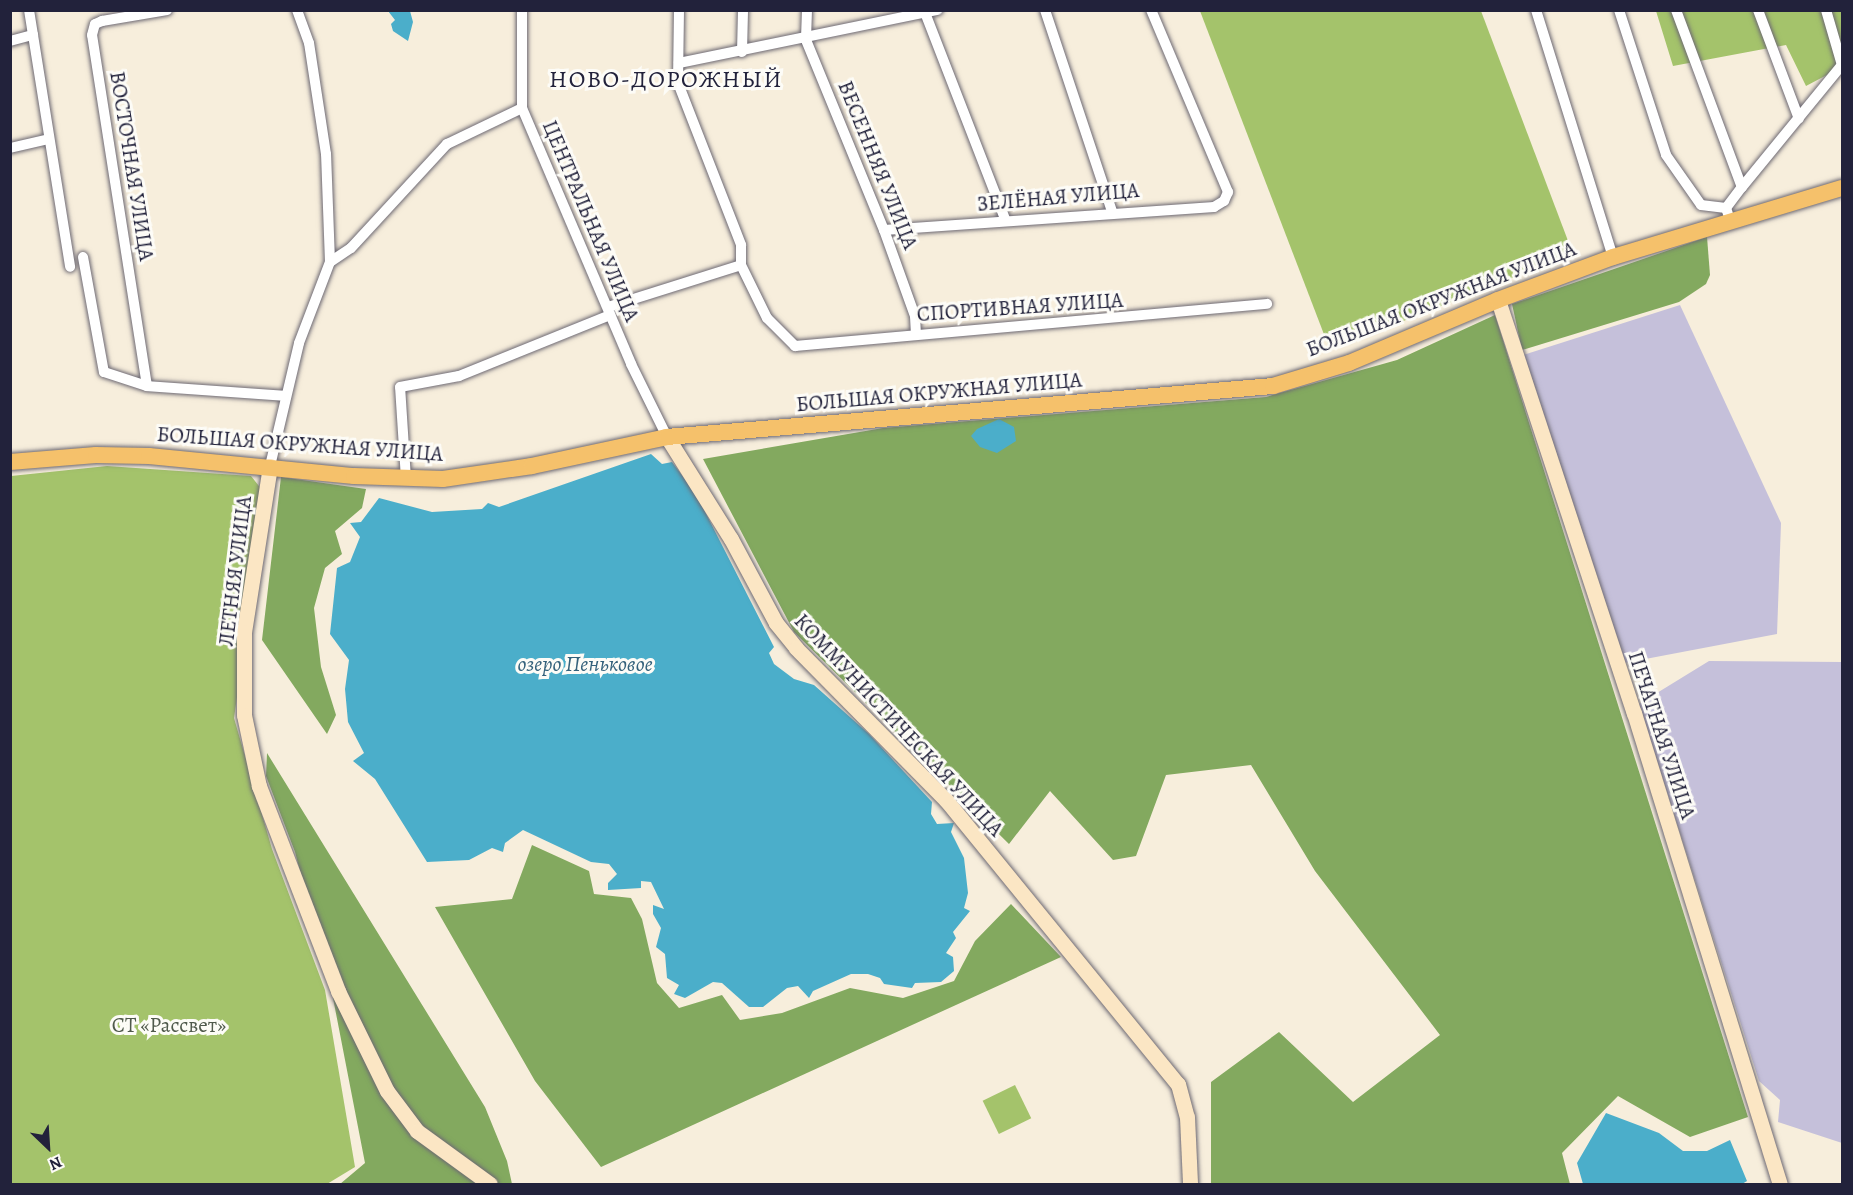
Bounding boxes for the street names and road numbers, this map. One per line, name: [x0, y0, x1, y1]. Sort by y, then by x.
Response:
street label: ВОСТОЧНАЯ УЛИЦА: [105, 69, 159, 263]
street label: ВЕСЕННЯЯ УЛИЦА: [833, 77, 923, 253]
street label: ЦЕНТРАЛЬНАЯ УЛИЦА: [537, 117, 645, 325]
street label: ЗЕЛЁНАЯ УЛИЦА: [976, 177, 1140, 217]
street label: БОЛЬШАЯ ОКРУЖНАЯ УЛИЦА: [1303, 236, 1579, 362]
street label: СПОРТИВНАЯ УЛИЦА: [916, 287, 1124, 327]
street label: БОЛЬШАЯ ОКРУЖНАЯ УЛИЦА: [795, 367, 1083, 417]
street label: БОЛЬШАЯ ОКРУЖНАЯ УЛИЦА: [156, 421, 444, 467]
street label: ЛЕТНЯЯ УЛИЦА: [213, 494, 257, 648]
street label: КОММУНИСТИЧЕСКАЯ УЛИЦА: [789, 608, 1009, 842]
street label: ПЕЧАТНАЯ УЛИЦА: [1623, 648, 1701, 822]

